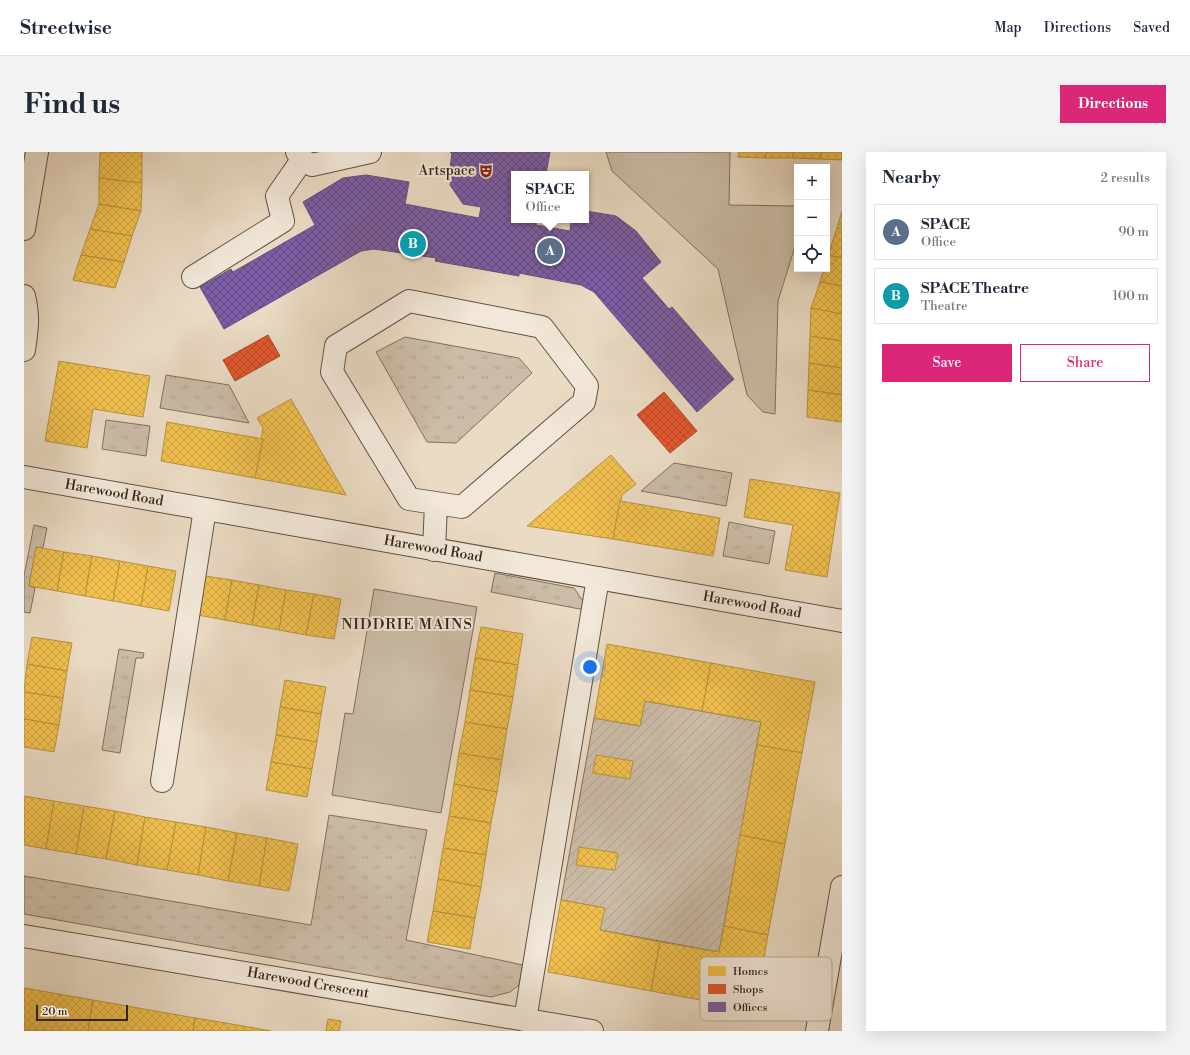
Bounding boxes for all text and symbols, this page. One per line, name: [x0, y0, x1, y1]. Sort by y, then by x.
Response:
text: Streetwise: [20, 16, 112, 40]
text: Map: [994, 19, 1022, 37]
text: Directions: [1044, 19, 1111, 37]
text: Saved: [1133, 19, 1170, 37]
button: Directions: [1060, 85, 1166, 123]
text: Find us: [24, 87, 120, 122]
place label: Artspace: [418, 162, 475, 180]
theatre icon: Artspace: [478, 163, 494, 179]
map controls: [794, 164, 830, 272]
button: +: [794, 164, 830, 200]
text: Nearby: [882, 167, 941, 189]
text: 2 results: [1101, 170, 1150, 186]
popup: [511, 171, 589, 223]
text: SPACE: [526, 180, 574, 199]
text: Office: [526, 199, 561, 215]
button: −: [794, 200, 830, 236]
text: SPACE: [921, 215, 970, 234]
text: A: [891, 224, 901, 240]
text: 90 m: [1118, 224, 1149, 240]
pin: B: [400, 229, 426, 259]
text: Office: [921, 234, 956, 250]
pin: A: [537, 236, 563, 266]
button: locate: [794, 236, 830, 272]
text: SPACE Theatre: [921, 279, 1029, 298]
text: B: [891, 288, 901, 304]
text: 100 m: [1113, 288, 1149, 304]
text: Theatre: [921, 298, 967, 314]
button: Save: [882, 344, 1012, 382]
button: Share: [1020, 344, 1150, 382]
street label: Harewood Road: [63, 475, 165, 511]
street label: Harewood Road: [382, 531, 484, 567]
street label: Harewood Road: [701, 587, 803, 623]
district label: NIDDRIE MAINS: [341, 615, 473, 634]
your location: [580, 657, 600, 677]
legend: [700, 957, 832, 1021]
street label: Harewood Crescent: [246, 963, 370, 1003]
text: Homes: [733, 965, 768, 979]
text: Shops: [733, 983, 763, 997]
text: Offices: [733, 1001, 768, 1015]
scale bar: [36, 1003, 128, 1022]
text: 20 m: [42, 1005, 67, 1019]

